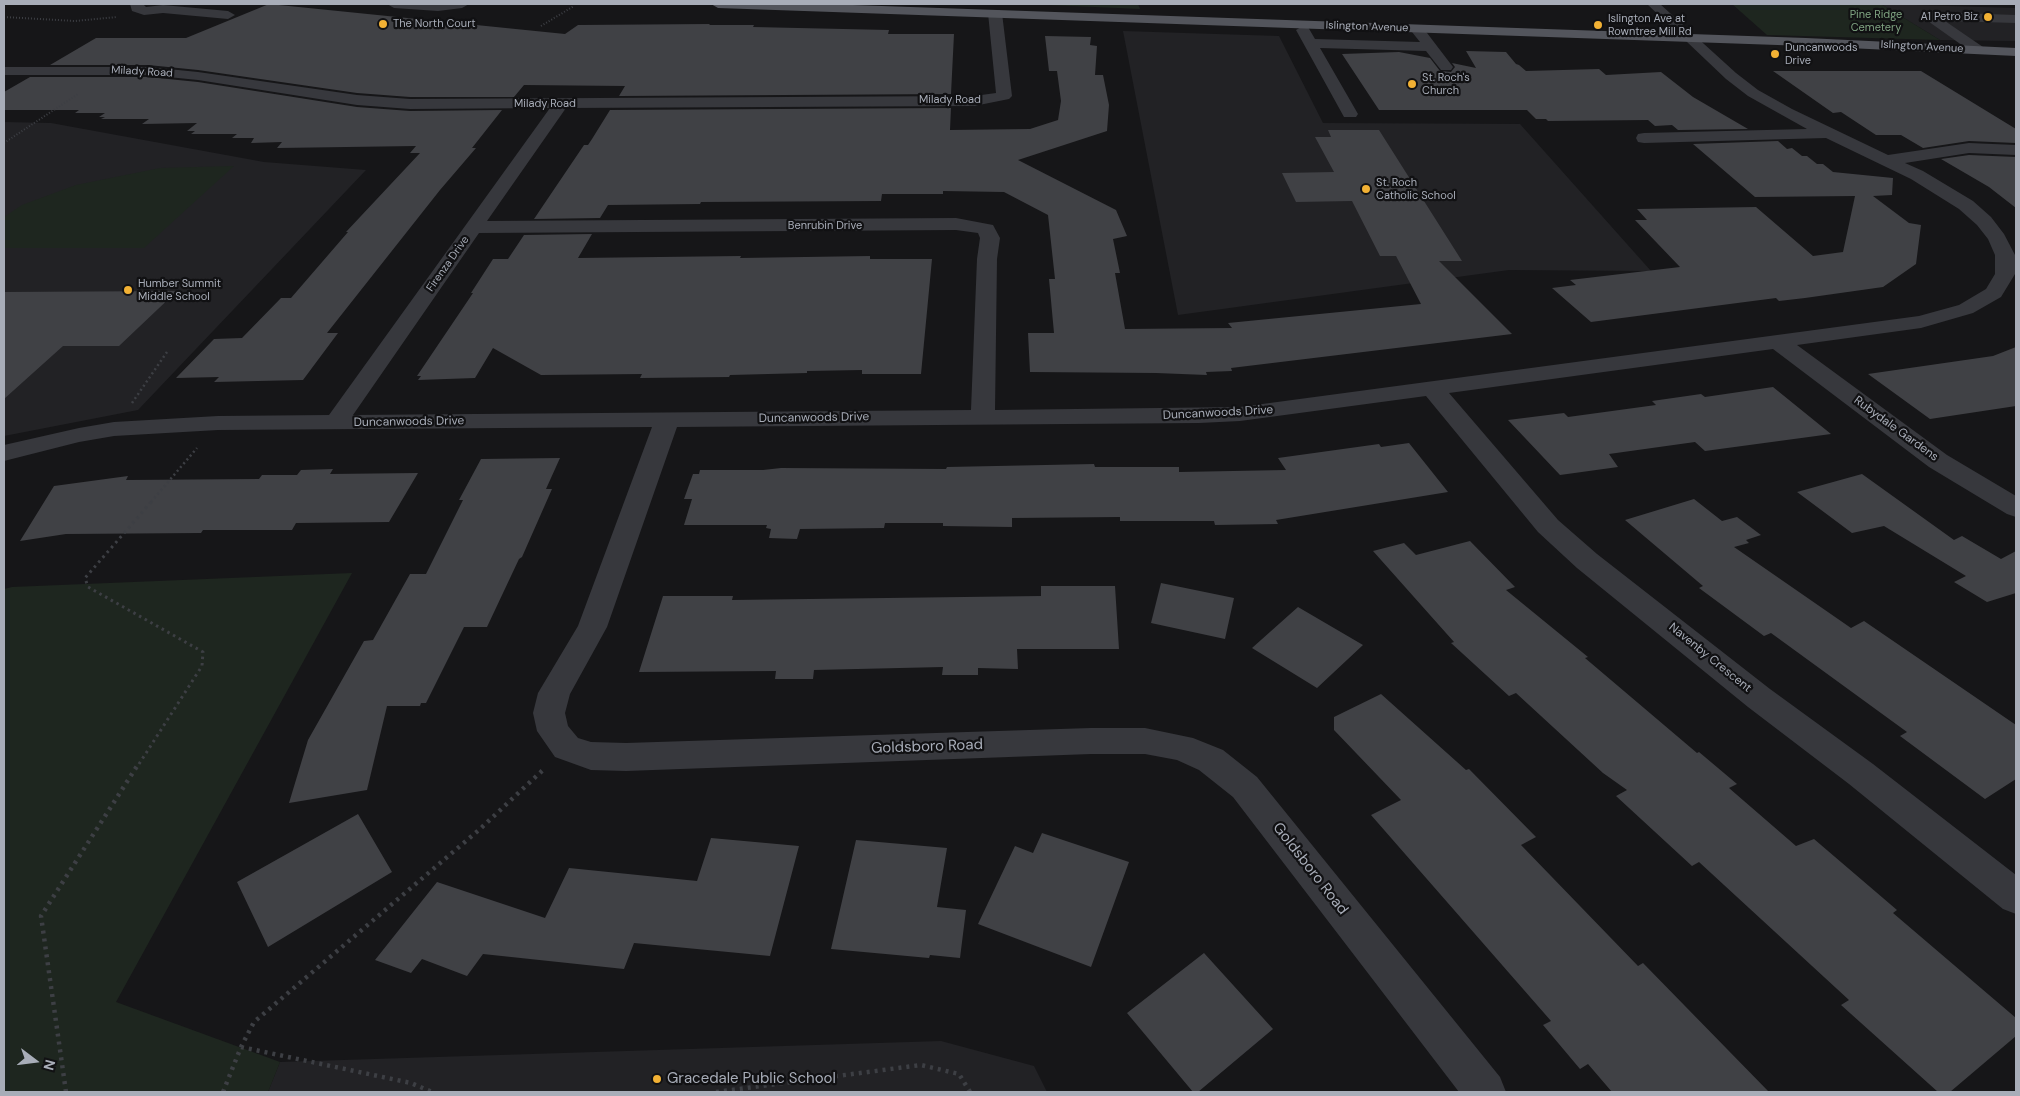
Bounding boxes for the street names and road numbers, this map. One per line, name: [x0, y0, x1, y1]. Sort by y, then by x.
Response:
street label: Islington Avenue: [1325, 19, 1409, 35]
street label: Islington Avenue: [1880, 38, 1964, 56]
street label: Milady Road: [111, 64, 173, 80]
street label: Milady Road: [919, 93, 981, 107]
street label: Milady Road: [514, 97, 576, 111]
street label: Benrubin Drive: [788, 219, 862, 233]
street label: Firenza Drive: [424, 234, 472, 294]
street label: Rubydale Gardens: [1851, 394, 1941, 464]
street label: Duncanwoods Drive: [1162, 403, 1274, 423]
street label: Duncanwoods Drive: [759, 410, 869, 426]
street label: Duncanwoods Drive: [354, 414, 464, 430]
street label: Navenby Crescent: [1666, 620, 1754, 696]
street label: Goldsboro Road: [871, 736, 983, 758]
street label: Goldsboro Road: [1268, 819, 1352, 919]

